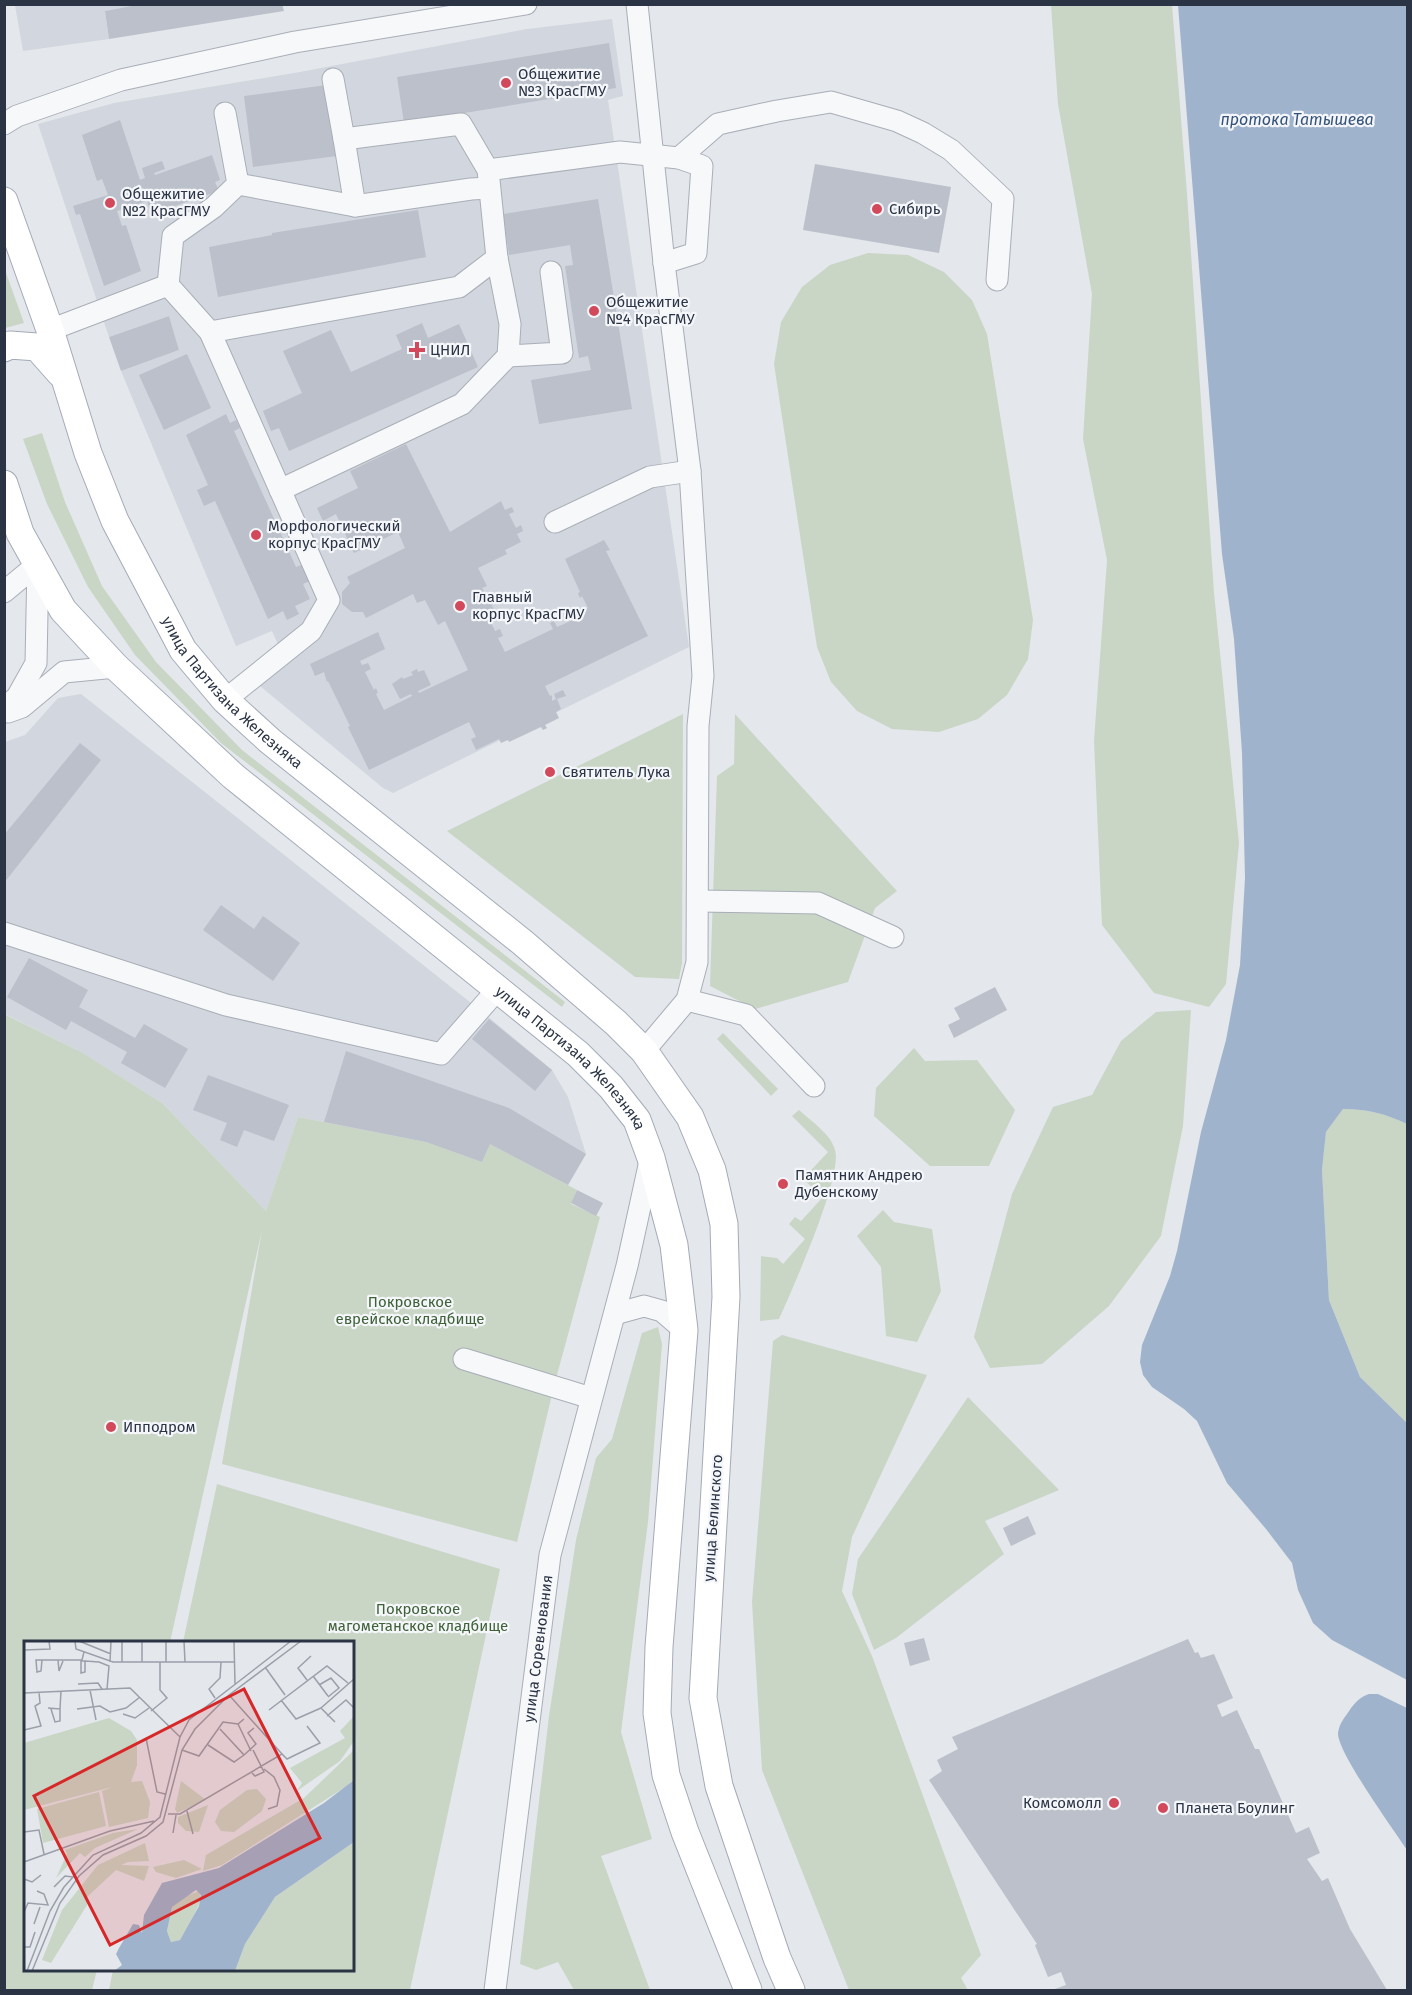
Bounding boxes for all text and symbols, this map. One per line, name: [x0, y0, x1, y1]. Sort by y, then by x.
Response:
place label: Общежитие №3 КрасГМУ: [518, 65, 607, 100]
marker: Общежитие №3 КрасГМУ: [499, 76, 513, 90]
water label: протока Татышева: [1220, 110, 1374, 129]
place label: Общежитие №2 КрасГМУ: [122, 185, 211, 220]
marker: Общежитие №2 КрасГМУ: [103, 196, 117, 210]
place label: Сибирь: [889, 200, 941, 218]
marker: Сибирь: [870, 202, 884, 216]
place label: Общежитие №4 КрасГМУ: [606, 293, 696, 328]
marker: Общежитие №4 КрасГМУ: [587, 304, 601, 318]
marker: ЦНИЛ: [408, 341, 426, 359]
place label: ЦНИЛ: [430, 341, 470, 359]
place label: Морфологический корпус КрасГМУ: [268, 517, 400, 552]
marker: Морфологический корпус КрасГМУ: [249, 528, 263, 542]
place label: Главный корпус КрасГМУ: [472, 588, 585, 623]
marker: Главный корпус КрасГМУ: [453, 599, 467, 613]
street label: улица Партизана Железняка: [158, 613, 306, 772]
place label: Святитель Лука: [562, 763, 670, 781]
marker: Святитель Лука: [543, 765, 557, 779]
street label: улица Партизана Железняка: [492, 982, 649, 1132]
place label: Памятник Андрею Дубенскому: [794, 1166, 923, 1201]
marker: Памятник Андрею Дубенскому: [776, 1177, 790, 1191]
park label: Покровское еврейское кладбище: [335, 1293, 485, 1328]
place label: Ипподром: [123, 1418, 196, 1436]
marker: Ипподром: [104, 1420, 118, 1434]
street label: улица Белинского: [700, 1454, 726, 1582]
street label: улица Соревнования: [520, 1574, 556, 1724]
park label: Покровское магометанское кладбище: [328, 1600, 508, 1635]
inset map: [24, 1641, 354, 1971]
place label: Комсомолл: [1023, 1794, 1102, 1812]
marker: Комсомолл: [1107, 1796, 1121, 1810]
place label: Планета Боулинг: [1175, 1799, 1295, 1817]
marker: Планета Боулинг: [1156, 1801, 1170, 1815]

